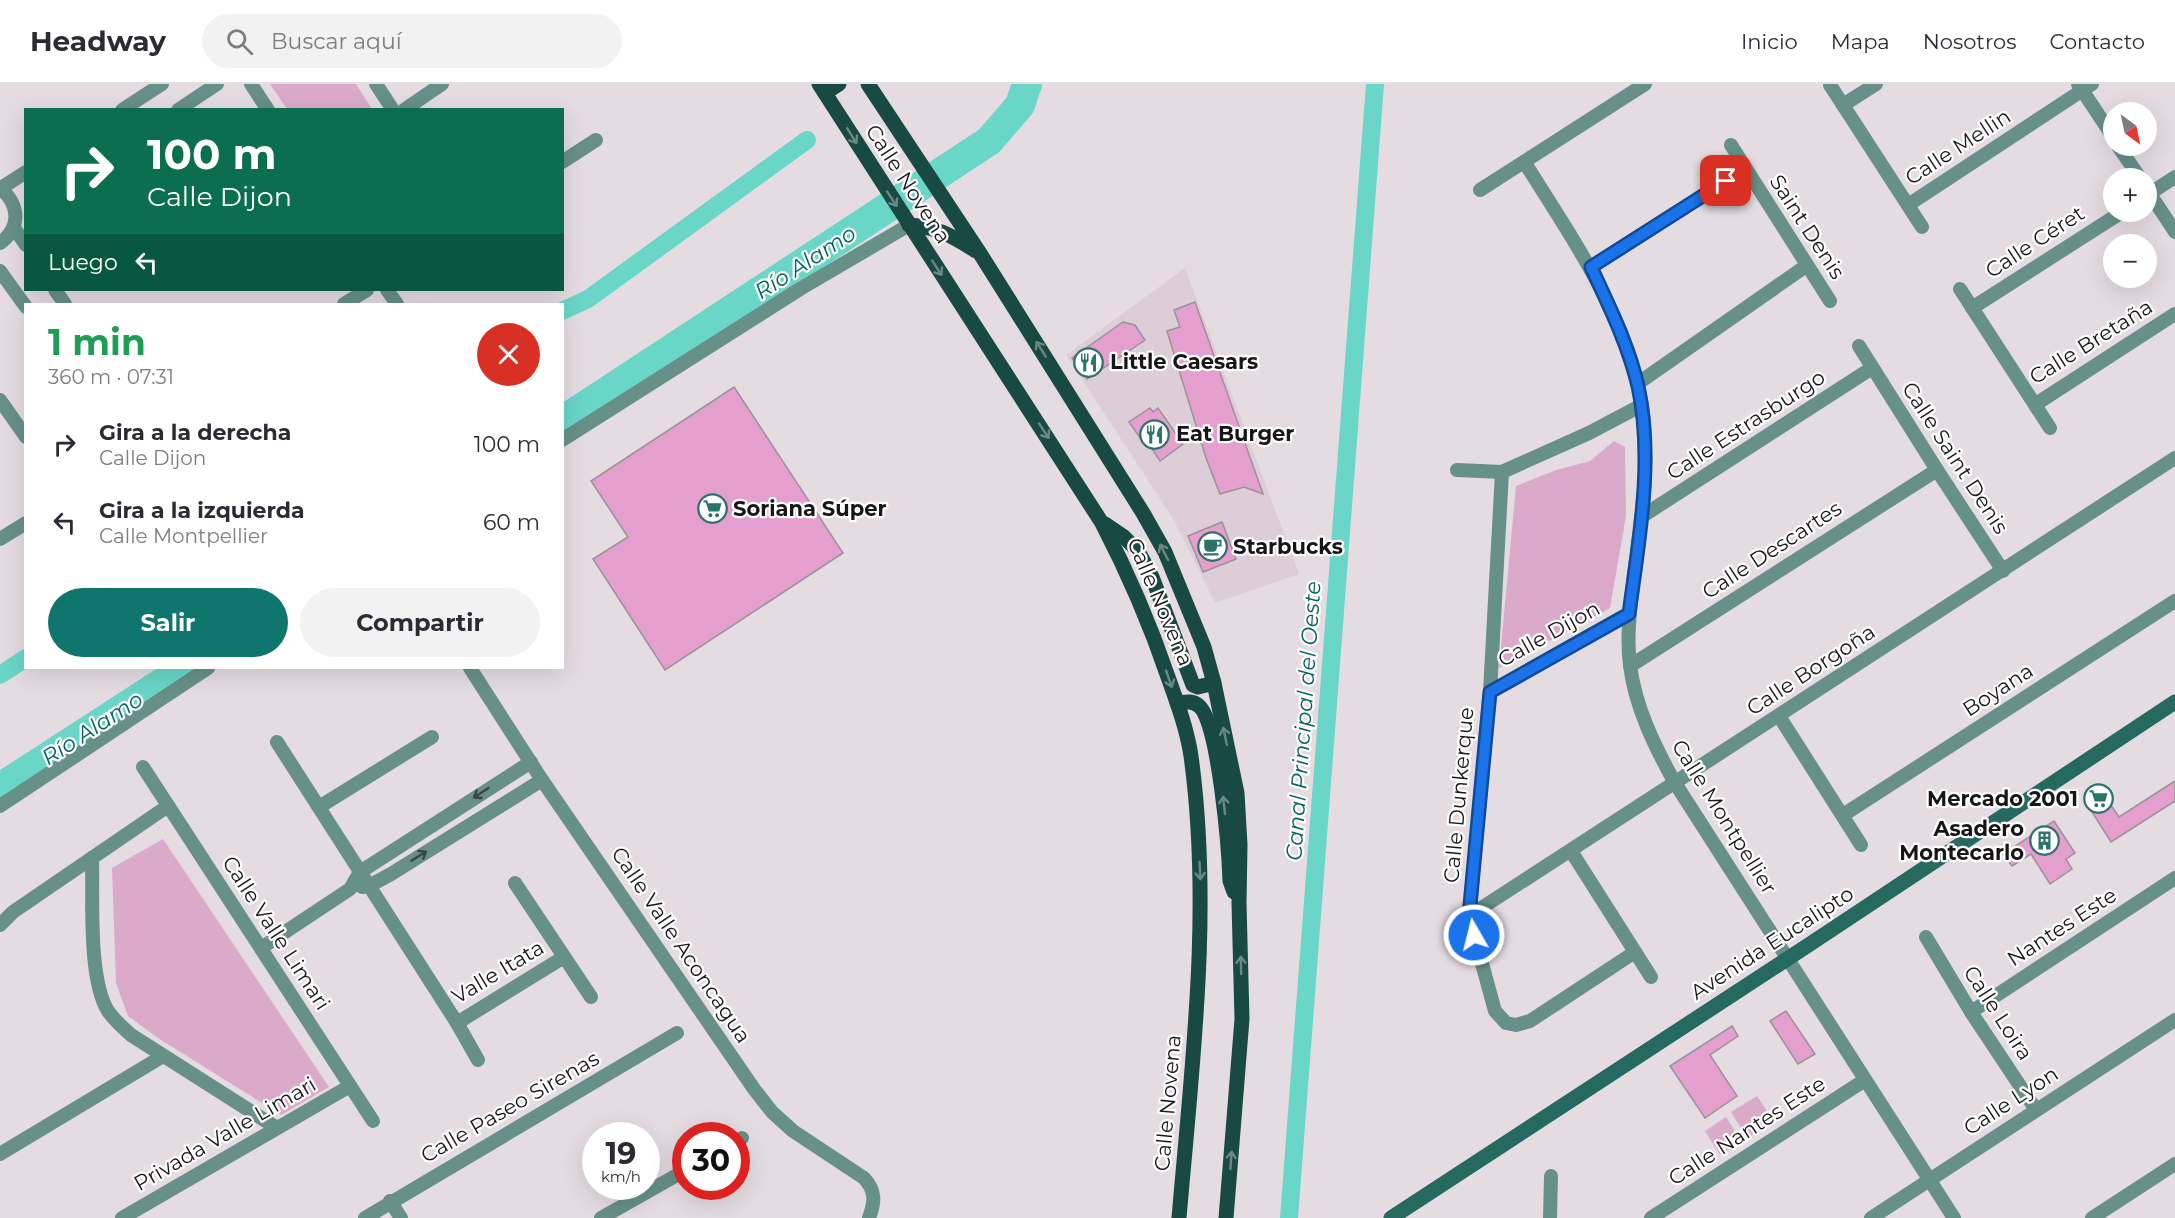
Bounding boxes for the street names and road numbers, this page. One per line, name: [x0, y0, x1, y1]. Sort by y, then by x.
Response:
street label: Calle Mellin: [1900, 103, 2015, 190]
street label: Calle Novena: [861, 120, 956, 248]
street label: Saint Denis: [1764, 170, 1850, 284]
street label: Calle Céret: [1981, 200, 2089, 283]
street label: Calle Bretaña: [2025, 294, 2157, 389]
street label: Calle Estrasburgo: [1662, 364, 1829, 485]
street label: Calle Saint Denis: [1897, 377, 2014, 538]
street label: Calle Descartes: [1697, 495, 1846, 604]
street label: Calle Novena: [1122, 534, 1199, 670]
street label: Calle Dijon: [1493, 595, 1604, 672]
street label: Calle Borgoña: [1742, 619, 1880, 720]
street label: Boyana: [1958, 658, 2038, 721]
street label: Calle Dunkerque: [1438, 706, 1479, 884]
street label: Calle Montpellier: [1667, 735, 1782, 899]
street label: Calle Valle Aconcagua: [606, 842, 756, 1047]
street label: Calle Valle Limari: [217, 851, 336, 1014]
street label: Avenida Eucalipto: [1686, 881, 1858, 1005]
street label: Nantes Este: [2002, 882, 2121, 971]
street label: Valle Itata: [447, 934, 548, 1009]
street label: Calle Loira: [1959, 961, 2038, 1065]
street label: Calle Novena: [1149, 1034, 1186, 1172]
street label: Calle Paseo Sirenas: [416, 1045, 603, 1168]
street label: Calle Lyon: [1959, 1061, 2063, 1140]
street label: Privada Valle Limari: [129, 1071, 320, 1196]
street label: Calle Nantes Este: [1664, 1071, 1830, 1191]

